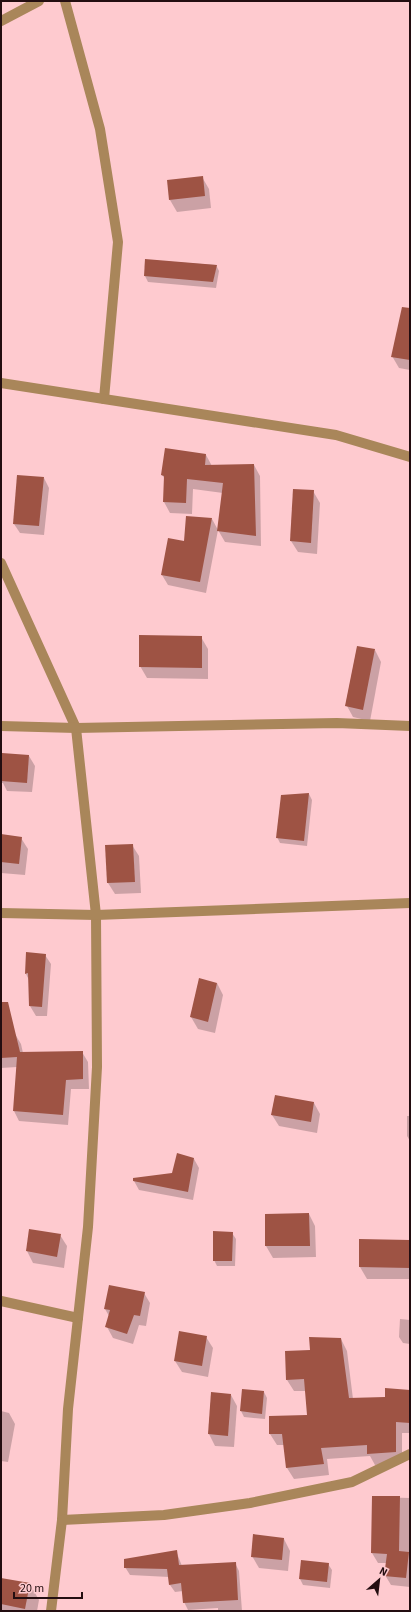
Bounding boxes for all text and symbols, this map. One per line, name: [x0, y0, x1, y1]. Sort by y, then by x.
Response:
north arrow: [359, 1560, 399, 1600]
text: N: [377, 1563, 390, 1580]
scale bar: [14, 1574, 82, 1600]
text: 20 m: [20, 1580, 44, 1597]

